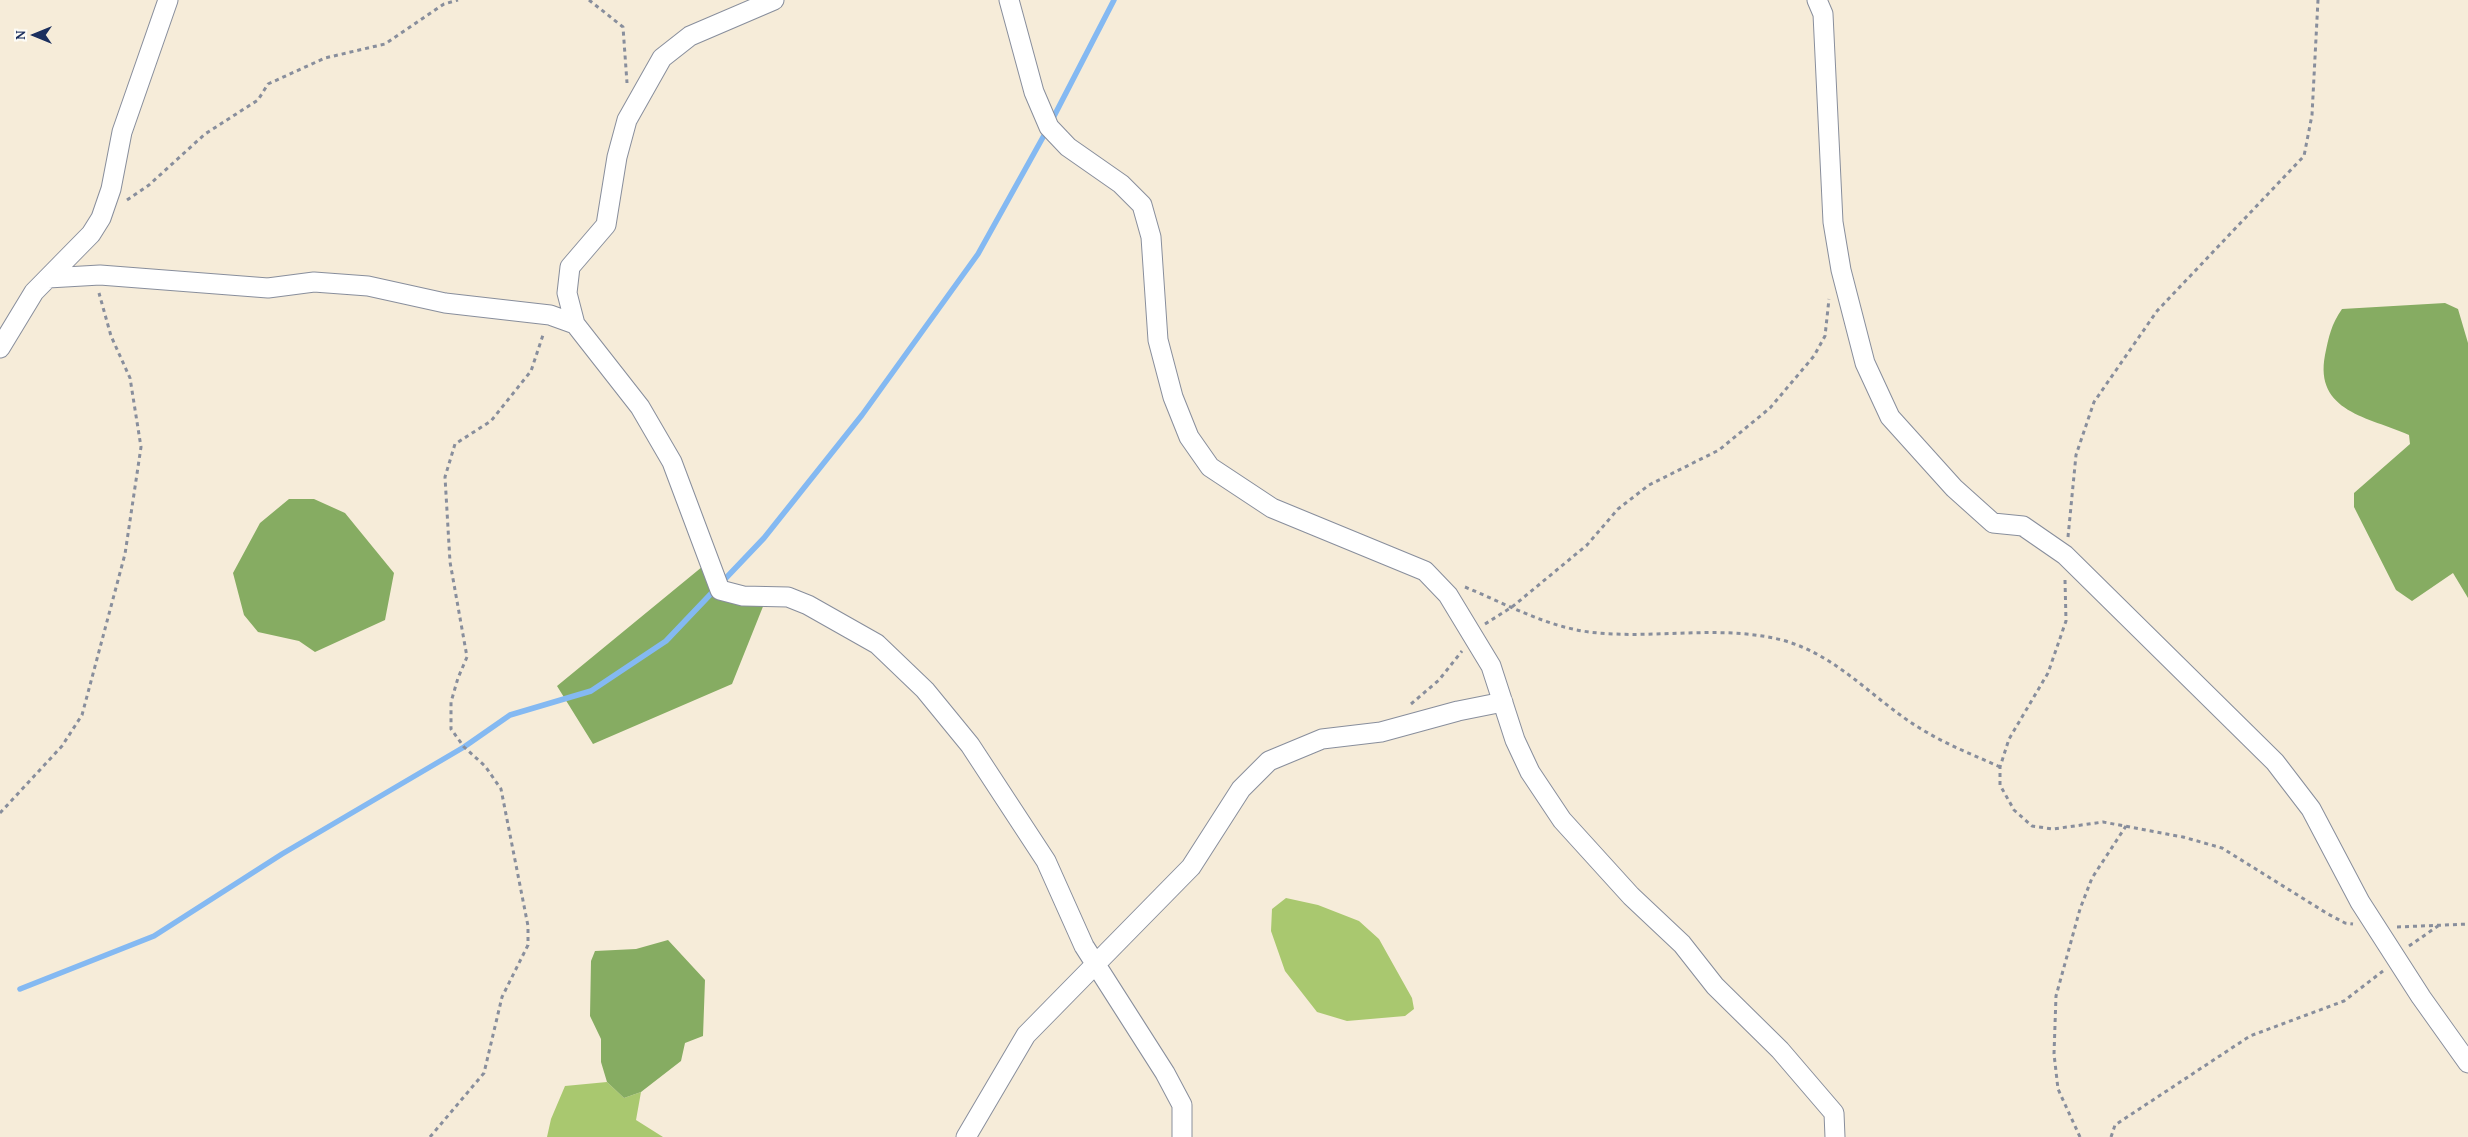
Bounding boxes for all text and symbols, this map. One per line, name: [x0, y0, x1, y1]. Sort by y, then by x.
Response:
north arrow: [10, 10, 60, 60]
text: N: [10, 30, 30, 40]

